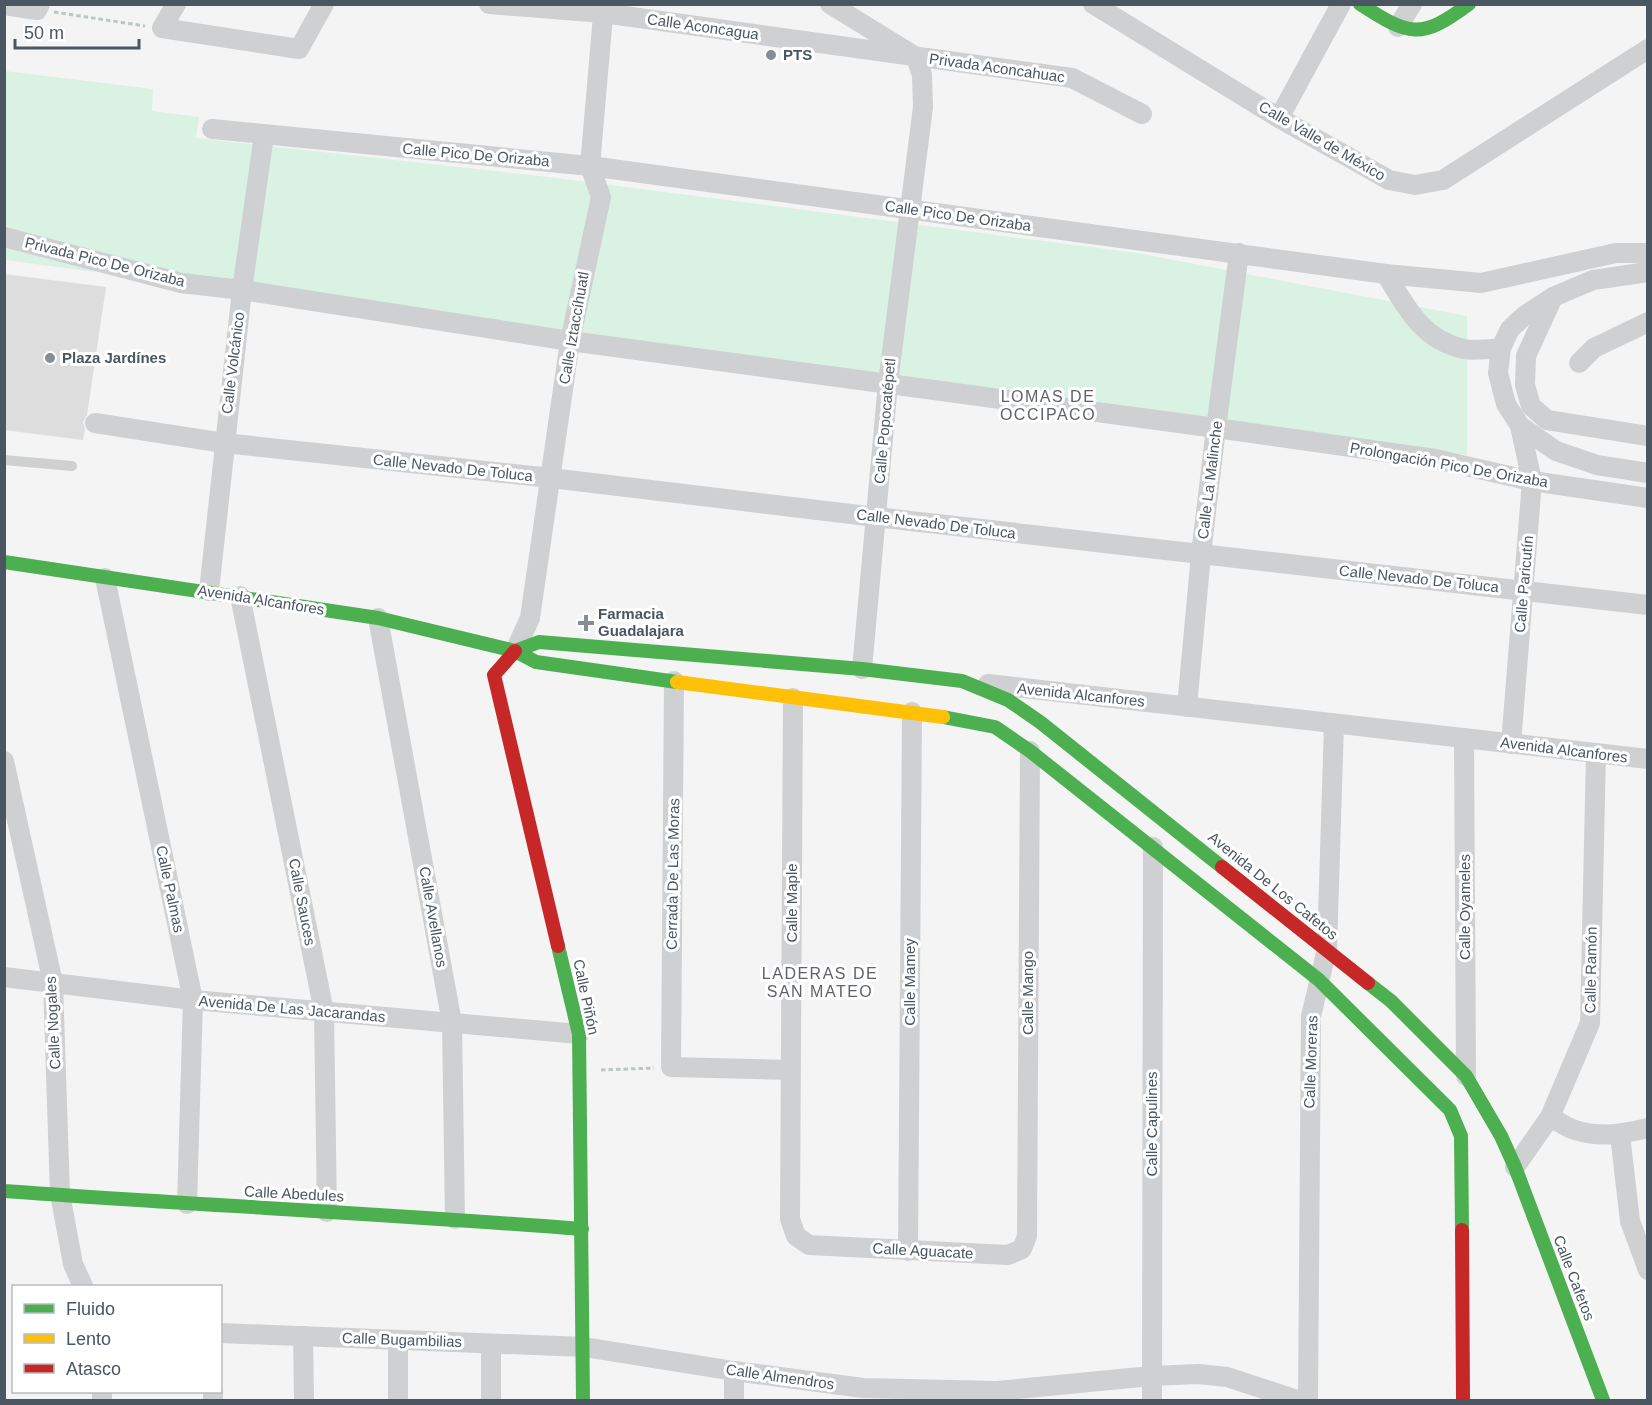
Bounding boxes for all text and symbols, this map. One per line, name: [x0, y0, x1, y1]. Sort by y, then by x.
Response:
street label: Calle Aconcagua: [646, 10, 761, 43]
scale bar: [15, 12, 140, 50]
text: 50 m: [24, 23, 64, 43]
place label: PTS: [783, 46, 812, 63]
marker: PTS: [764, 48, 778, 62]
street label: Privada Aconcahuac: [928, 50, 1066, 86]
street label: Calle Valle de México: [1256, 97, 1388, 184]
street label: Calle Pico De Orizaba: [402, 140, 551, 169]
street label: Calle Pico De Orizaba: [884, 197, 1033, 234]
street label: Privada Pico De Orizaba: [23, 233, 187, 290]
street label: Calle Iztaccíhuatl: [555, 270, 592, 386]
street label: Calle Volcánico: [218, 311, 247, 415]
place label: Plaza Jardínes: [62, 349, 166, 366]
marker: Plaza Jardínes: [43, 351, 57, 365]
street label: Calle Popocatépetl: [871, 357, 898, 484]
district label: LOMAS DE OCCIPACO: [1000, 388, 1096, 423]
street label: Calle La Malinche: [1194, 420, 1225, 540]
street label: Prolongación Pico De Orizaba: [1349, 439, 1550, 490]
street label: Calle Nevado De Toluca: [372, 451, 534, 484]
street label: Calle Nevado De Toluca: [855, 505, 1017, 542]
street label: Calle Paricutín: [1511, 535, 1536, 633]
street label: Calle Nevado De Toluca: [1338, 562, 1500, 595]
street label: Avenida Alcanfores: [196, 581, 326, 618]
place label: Farmacia Guadalajara: [598, 605, 685, 639]
marker: Farmacia Guadalajara: [579, 616, 593, 630]
street label: Avenida Alcanfores: [1016, 679, 1146, 710]
street label: Avenida Alcanfores: [1499, 733, 1629, 766]
street label: Cerrada De Las Moras: [663, 798, 682, 950]
street label: Avenida De Los Cafetos: [1205, 828, 1341, 943]
street label: Calle Palmas: [153, 844, 188, 934]
street label: Calle Oyameles: [1456, 854, 1473, 960]
street label: Calle Sauces: [286, 857, 319, 947]
street label: Calle Maple: [783, 863, 800, 943]
street label: Calle Avellanos: [416, 865, 451, 969]
street label: Calle Ramón: [1581, 926, 1600, 1013]
street label: Calle Mamey: [901, 938, 918, 1026]
street label: Calle Mango: [1019, 951, 1036, 1035]
street label: Calle Piñón: [570, 958, 603, 1036]
district label: LADERAS DE SAN MATEO: [762, 965, 878, 1000]
street label: Calle Nogales: [42, 976, 63, 1070]
street label: Avenida De Las Jacarandas: [198, 992, 386, 1025]
street label: Calle Moreras: [1300, 1015, 1321, 1109]
street label: Calle Capulines: [1143, 1071, 1160, 1177]
street label: Calle Abedules: [244, 1182, 344, 1205]
street label: Calle Cafetos: [1550, 1233, 1599, 1323]
street label: Calle Aguacate: [872, 1239, 974, 1262]
legend: [12, 1285, 222, 1393]
text: Fluido: [66, 1299, 115, 1319]
text: Lento: [66, 1329, 111, 1349]
street label: Calle Bugambilias: [342, 1329, 462, 1350]
text: Atasco: [66, 1359, 121, 1379]
street label: Calle Almendros: [725, 1360, 835, 1393]

